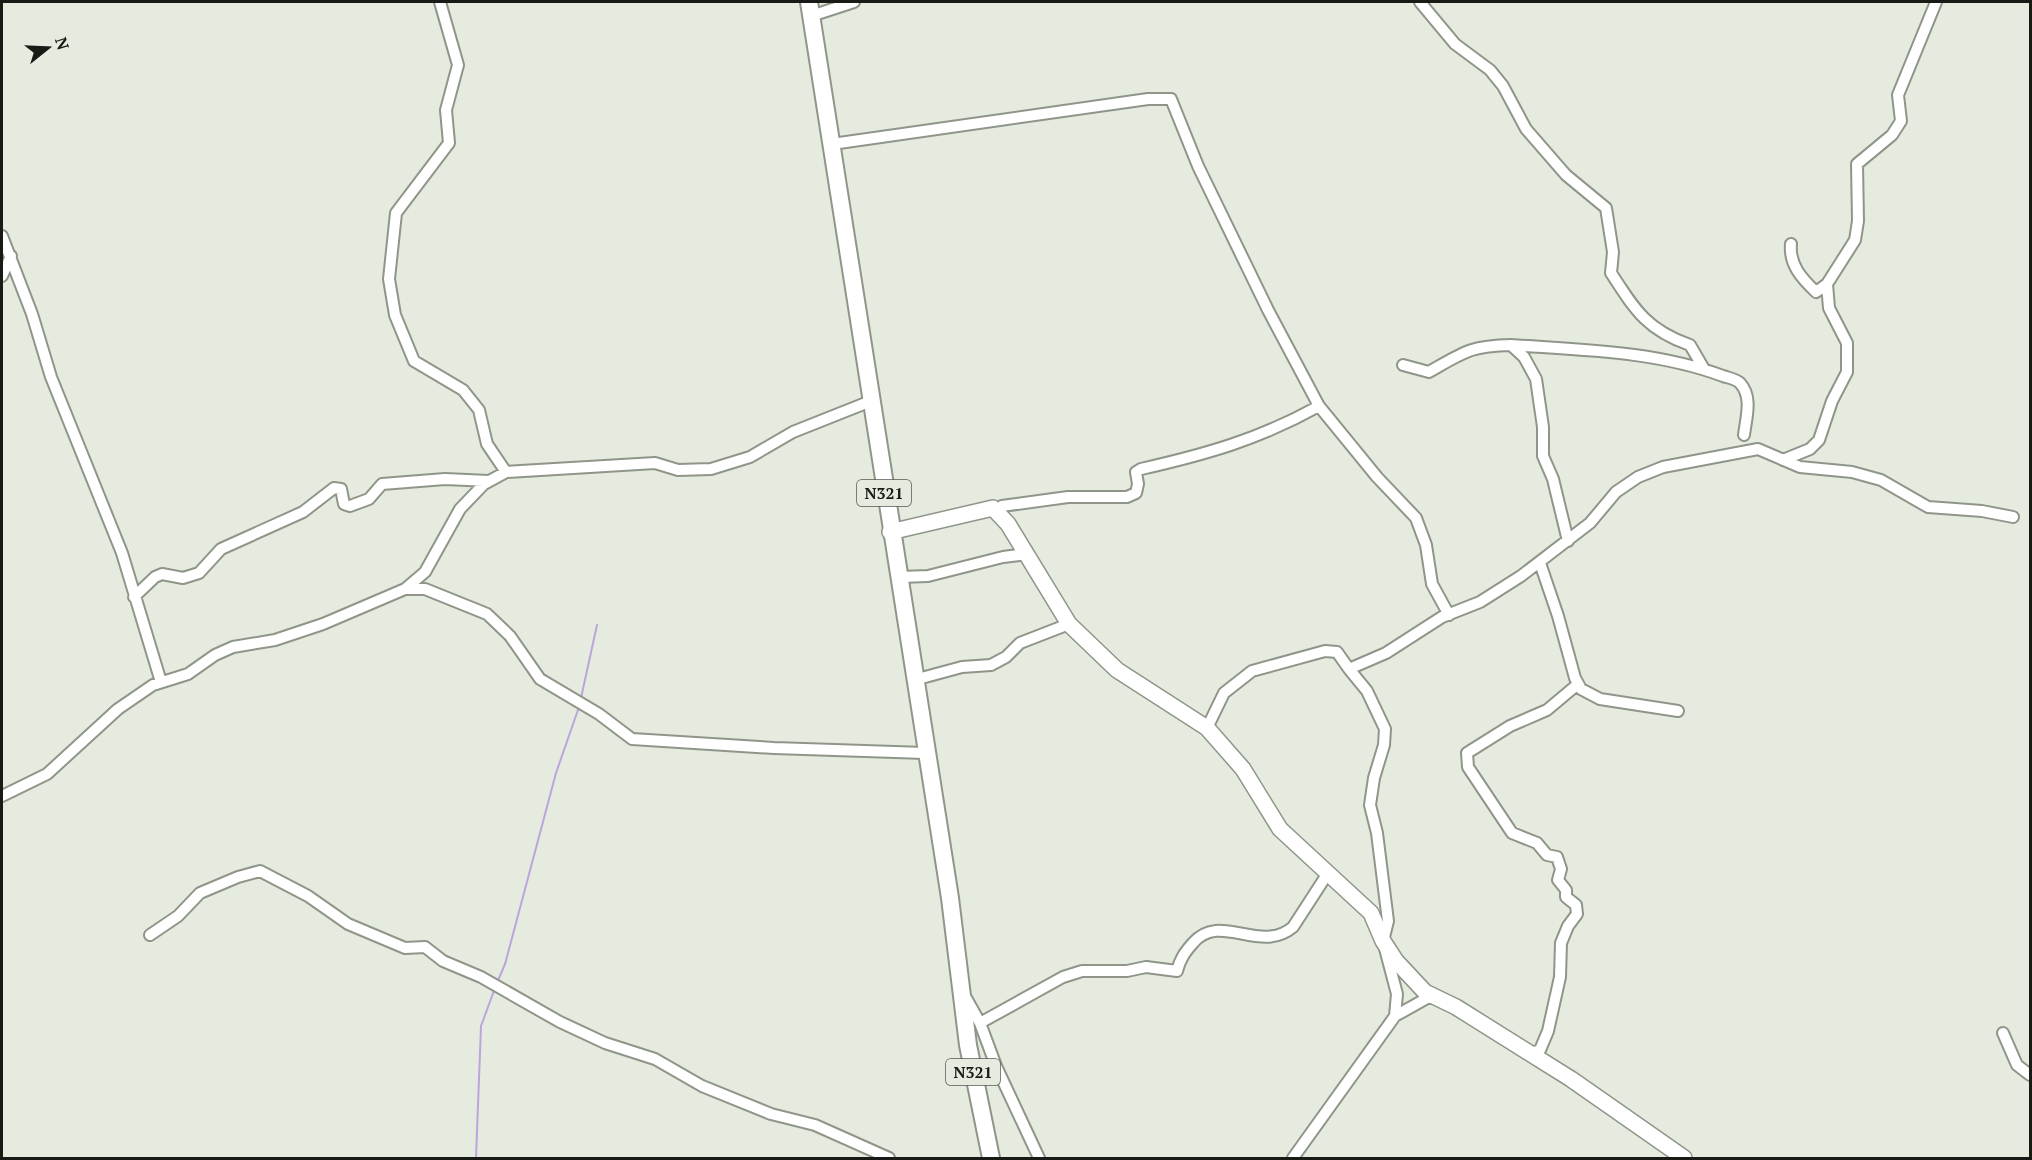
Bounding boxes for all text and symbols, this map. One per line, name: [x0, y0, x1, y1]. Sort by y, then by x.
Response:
north arrow: [18, 18, 78, 78]
text: N: [50, 34, 75, 53]
road number: N321: [857, 480, 911, 506]
road number: N321: [946, 1059, 1000, 1085]

